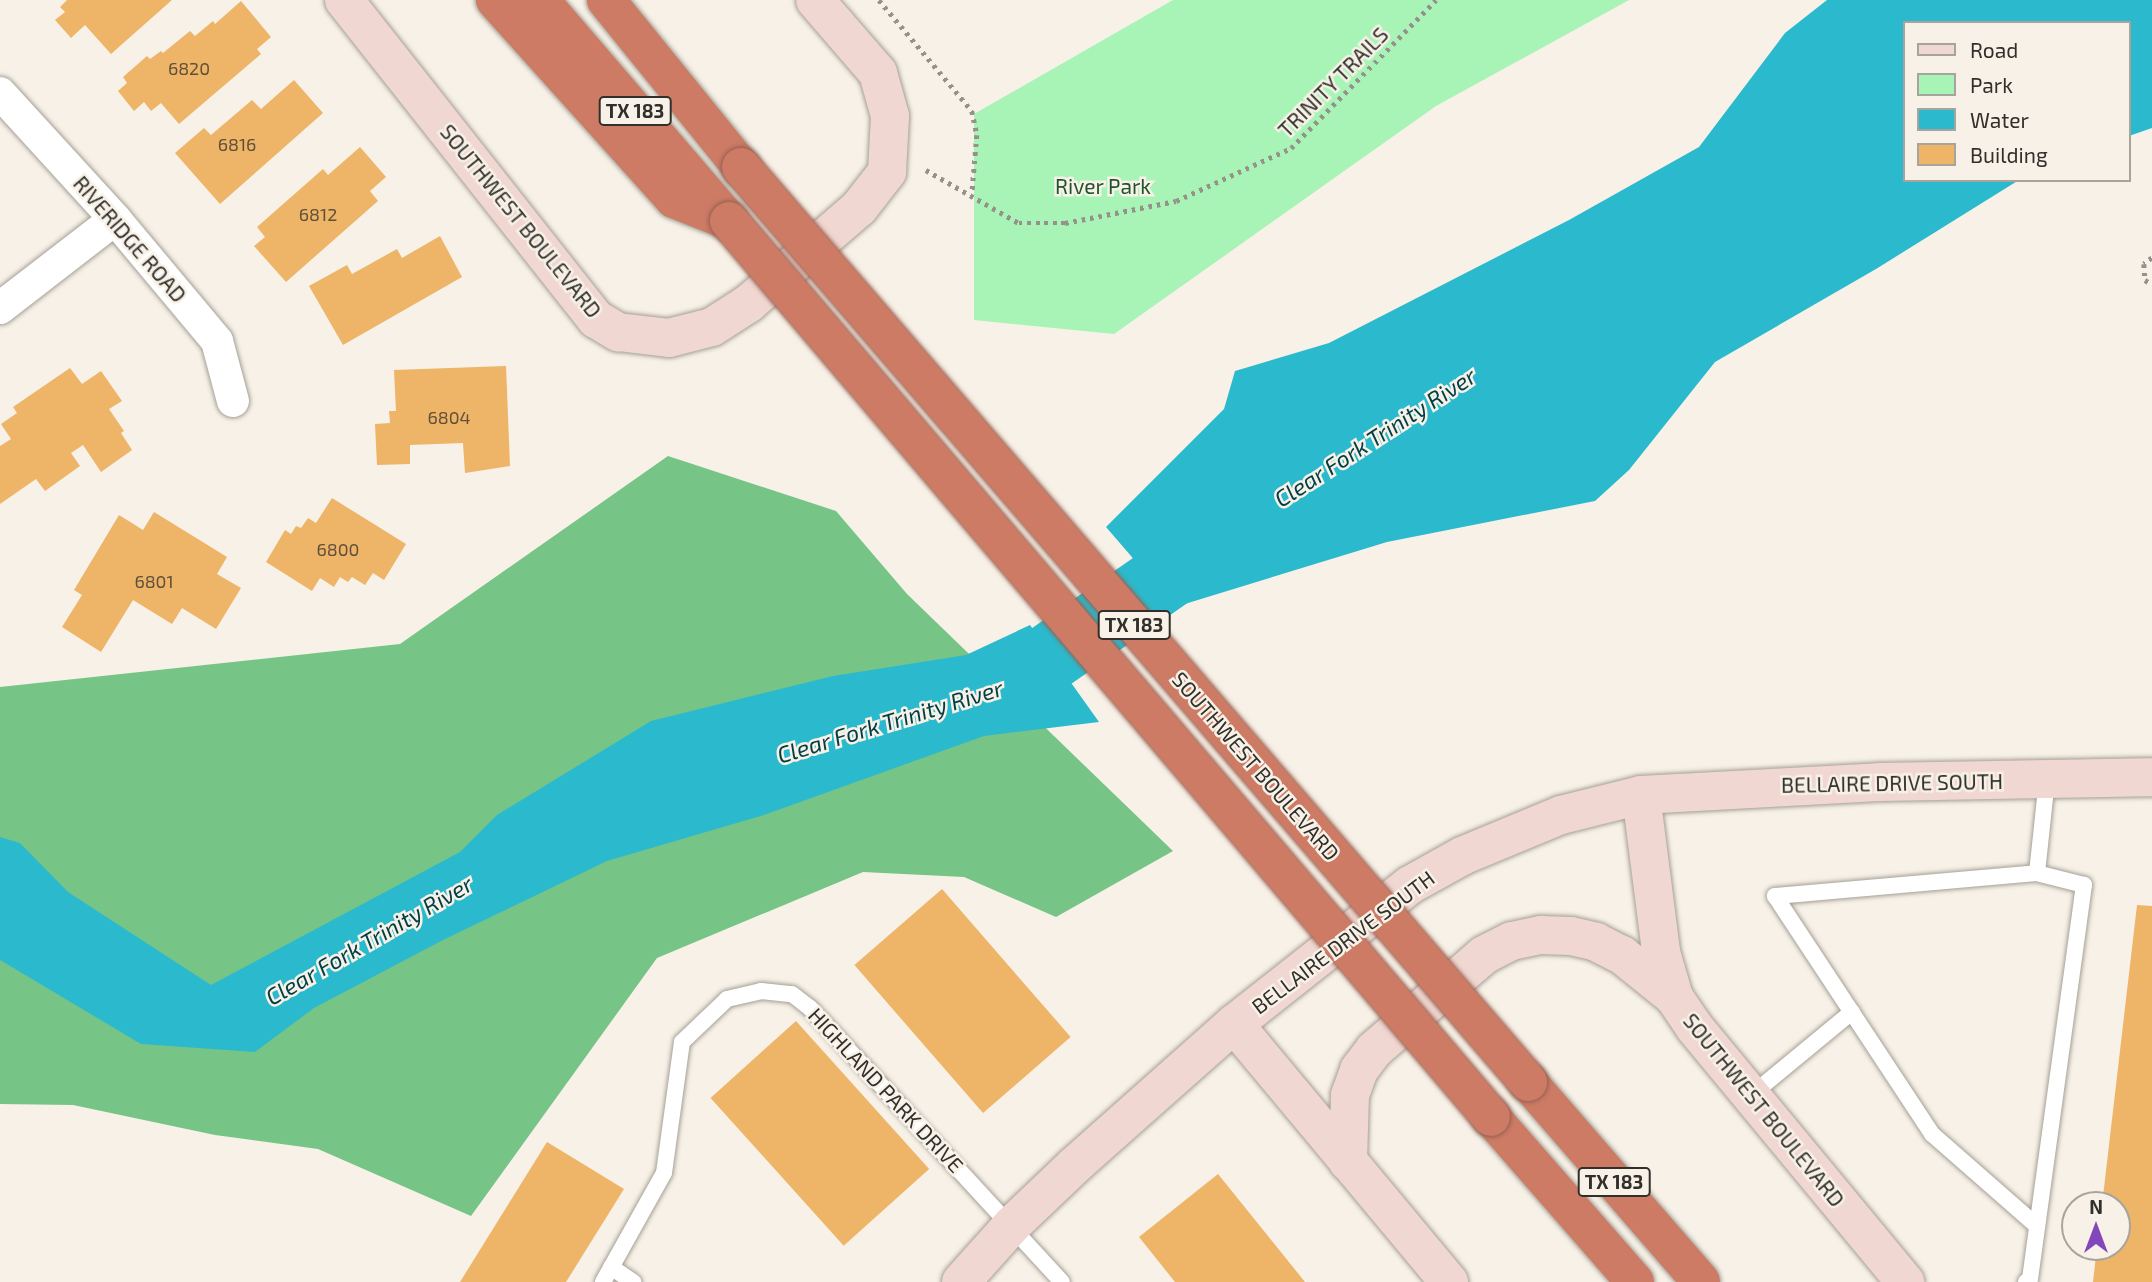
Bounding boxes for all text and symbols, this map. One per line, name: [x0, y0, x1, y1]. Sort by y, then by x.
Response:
street label: TRINITY TRAILS: [1272, 21, 1394, 143]
legend: [1904, 21, 2131, 182]
text: Road: [1970, 37, 2018, 62]
house number: 6820: [168, 57, 210, 79]
text: Park: [1970, 72, 2013, 97]
road number: TX 183: [598, 96, 672, 127]
text: Water: [1970, 107, 2029, 132]
street label: SOUTHWEST BOULEVARD: [435, 119, 607, 323]
house number: 6816: [218, 133, 256, 155]
text: Building: [1970, 142, 2048, 167]
street label: RIVERIDGE ROAD: [68, 171, 192, 307]
park label: River Park: [1055, 173, 1151, 199]
house number: 6812: [299, 203, 337, 225]
water label: Clear Fork Trinity River: [1269, 361, 1481, 513]
house number: 6804: [427, 406, 471, 428]
house number: 6800: [317, 538, 359, 560]
house number: 6801: [134, 570, 174, 592]
road number: TX 183: [1097, 610, 1171, 640]
street label: SOUTHWEST BOULEVARD: [1167, 666, 1345, 866]
water label: Clear Fork Trinity River: [773, 673, 1007, 769]
street label: BELLAIRE DRIVE SOUTH: [1781, 768, 2003, 798]
street label: BELLAIRE DRIVE SOUTH: [1247, 865, 1439, 1019]
water label: Clear Fork Trinity River: [260, 869, 478, 1011]
street label: HIGHLAND PARK DRIVE: [803, 1002, 969, 1178]
street label: SOUTHWEST BOULEVARD: [1678, 1008, 1850, 1212]
road number: TX 183: [1577, 1166, 1651, 1198]
north arrow: [2061, 1191, 2131, 1261]
text: N: [2089, 1195, 2103, 1218]

